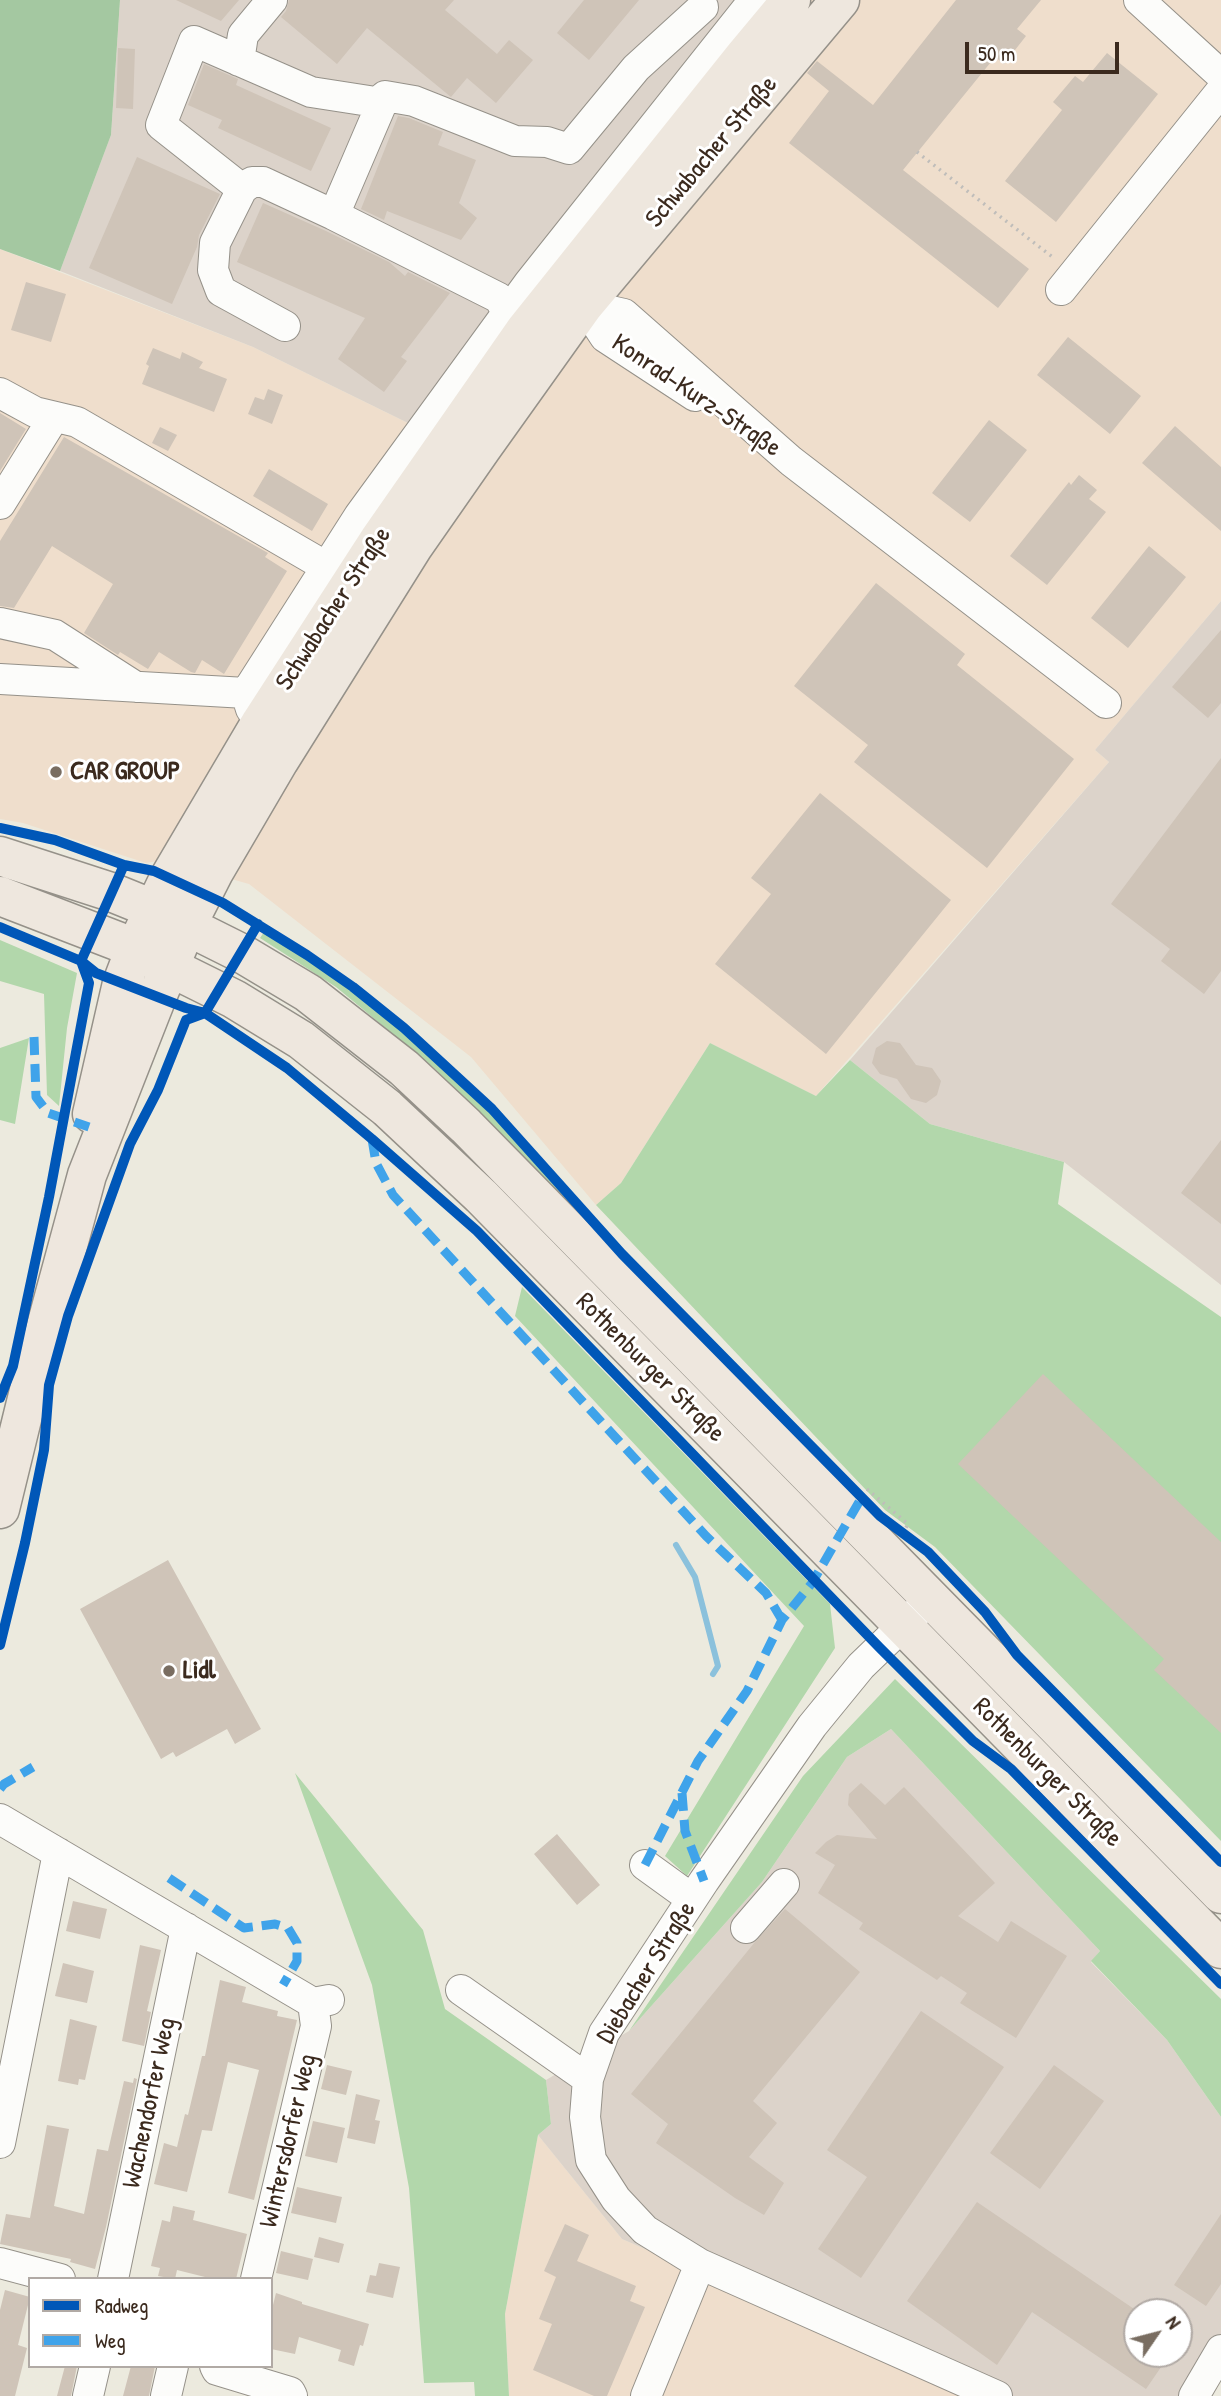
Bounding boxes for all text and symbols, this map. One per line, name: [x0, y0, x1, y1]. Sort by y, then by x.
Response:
scale bar: [969, 28, 1123, 72]
text: 50 m: [978, 39, 1015, 68]
street label: Schwabacher Straße: [639, 70, 785, 234]
street label: Konrad-Kurz-Straße: [605, 328, 787, 464]
street label: Schwabacher Straße: [270, 521, 398, 697]
place label: CAR GROUP: [70, 756, 180, 788]
marker: CAR GROUP: [48, 764, 64, 780]
street label: Rothenburger Straße: [569, 1287, 731, 1449]
place label: Lidl: [183, 1655, 216, 1687]
marker: Lidl: [161, 1663, 177, 1679]
street label: Rothenburger Straße: [966, 1692, 1128, 1854]
street label: Diebacher Straße: [591, 1896, 703, 2050]
street label: Wachendorfer Weg: [117, 2015, 183, 2191]
street label: Wintersdorfer Weg: [254, 2051, 324, 2231]
legend: [28, 2277, 273, 2368]
text: Radweg: [95, 2291, 148, 2320]
north arrow: [1123, 2298, 1193, 2368]
text: N: [1160, 2310, 1187, 2334]
text: Weg: [95, 2326, 126, 2355]

